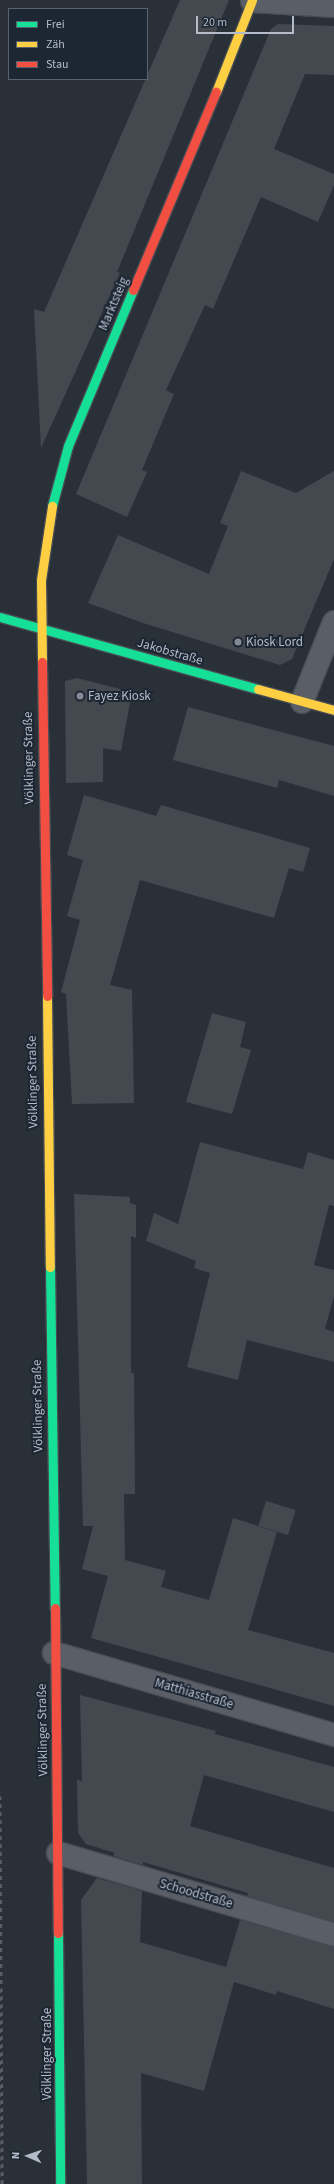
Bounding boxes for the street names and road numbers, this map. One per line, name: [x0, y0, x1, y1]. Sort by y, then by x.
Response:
street label: Marktsteig: [96, 275, 132, 333]
street label: Jakobstraße: [135, 635, 205, 669]
street label: Völklinger Straße: [20, 712, 38, 804]
street label: Völklinger Straße: [24, 1036, 42, 1128]
street label: Völklinger Straße: [29, 1360, 47, 1452]
street label: Matthiasstraße: [153, 1675, 235, 1713]
street label: Völklinger Straße: [34, 1684, 52, 1776]
street label: Schoodstraße: [158, 1876, 234, 1912]
street label: Völklinger Straße: [39, 2008, 55, 2100]

